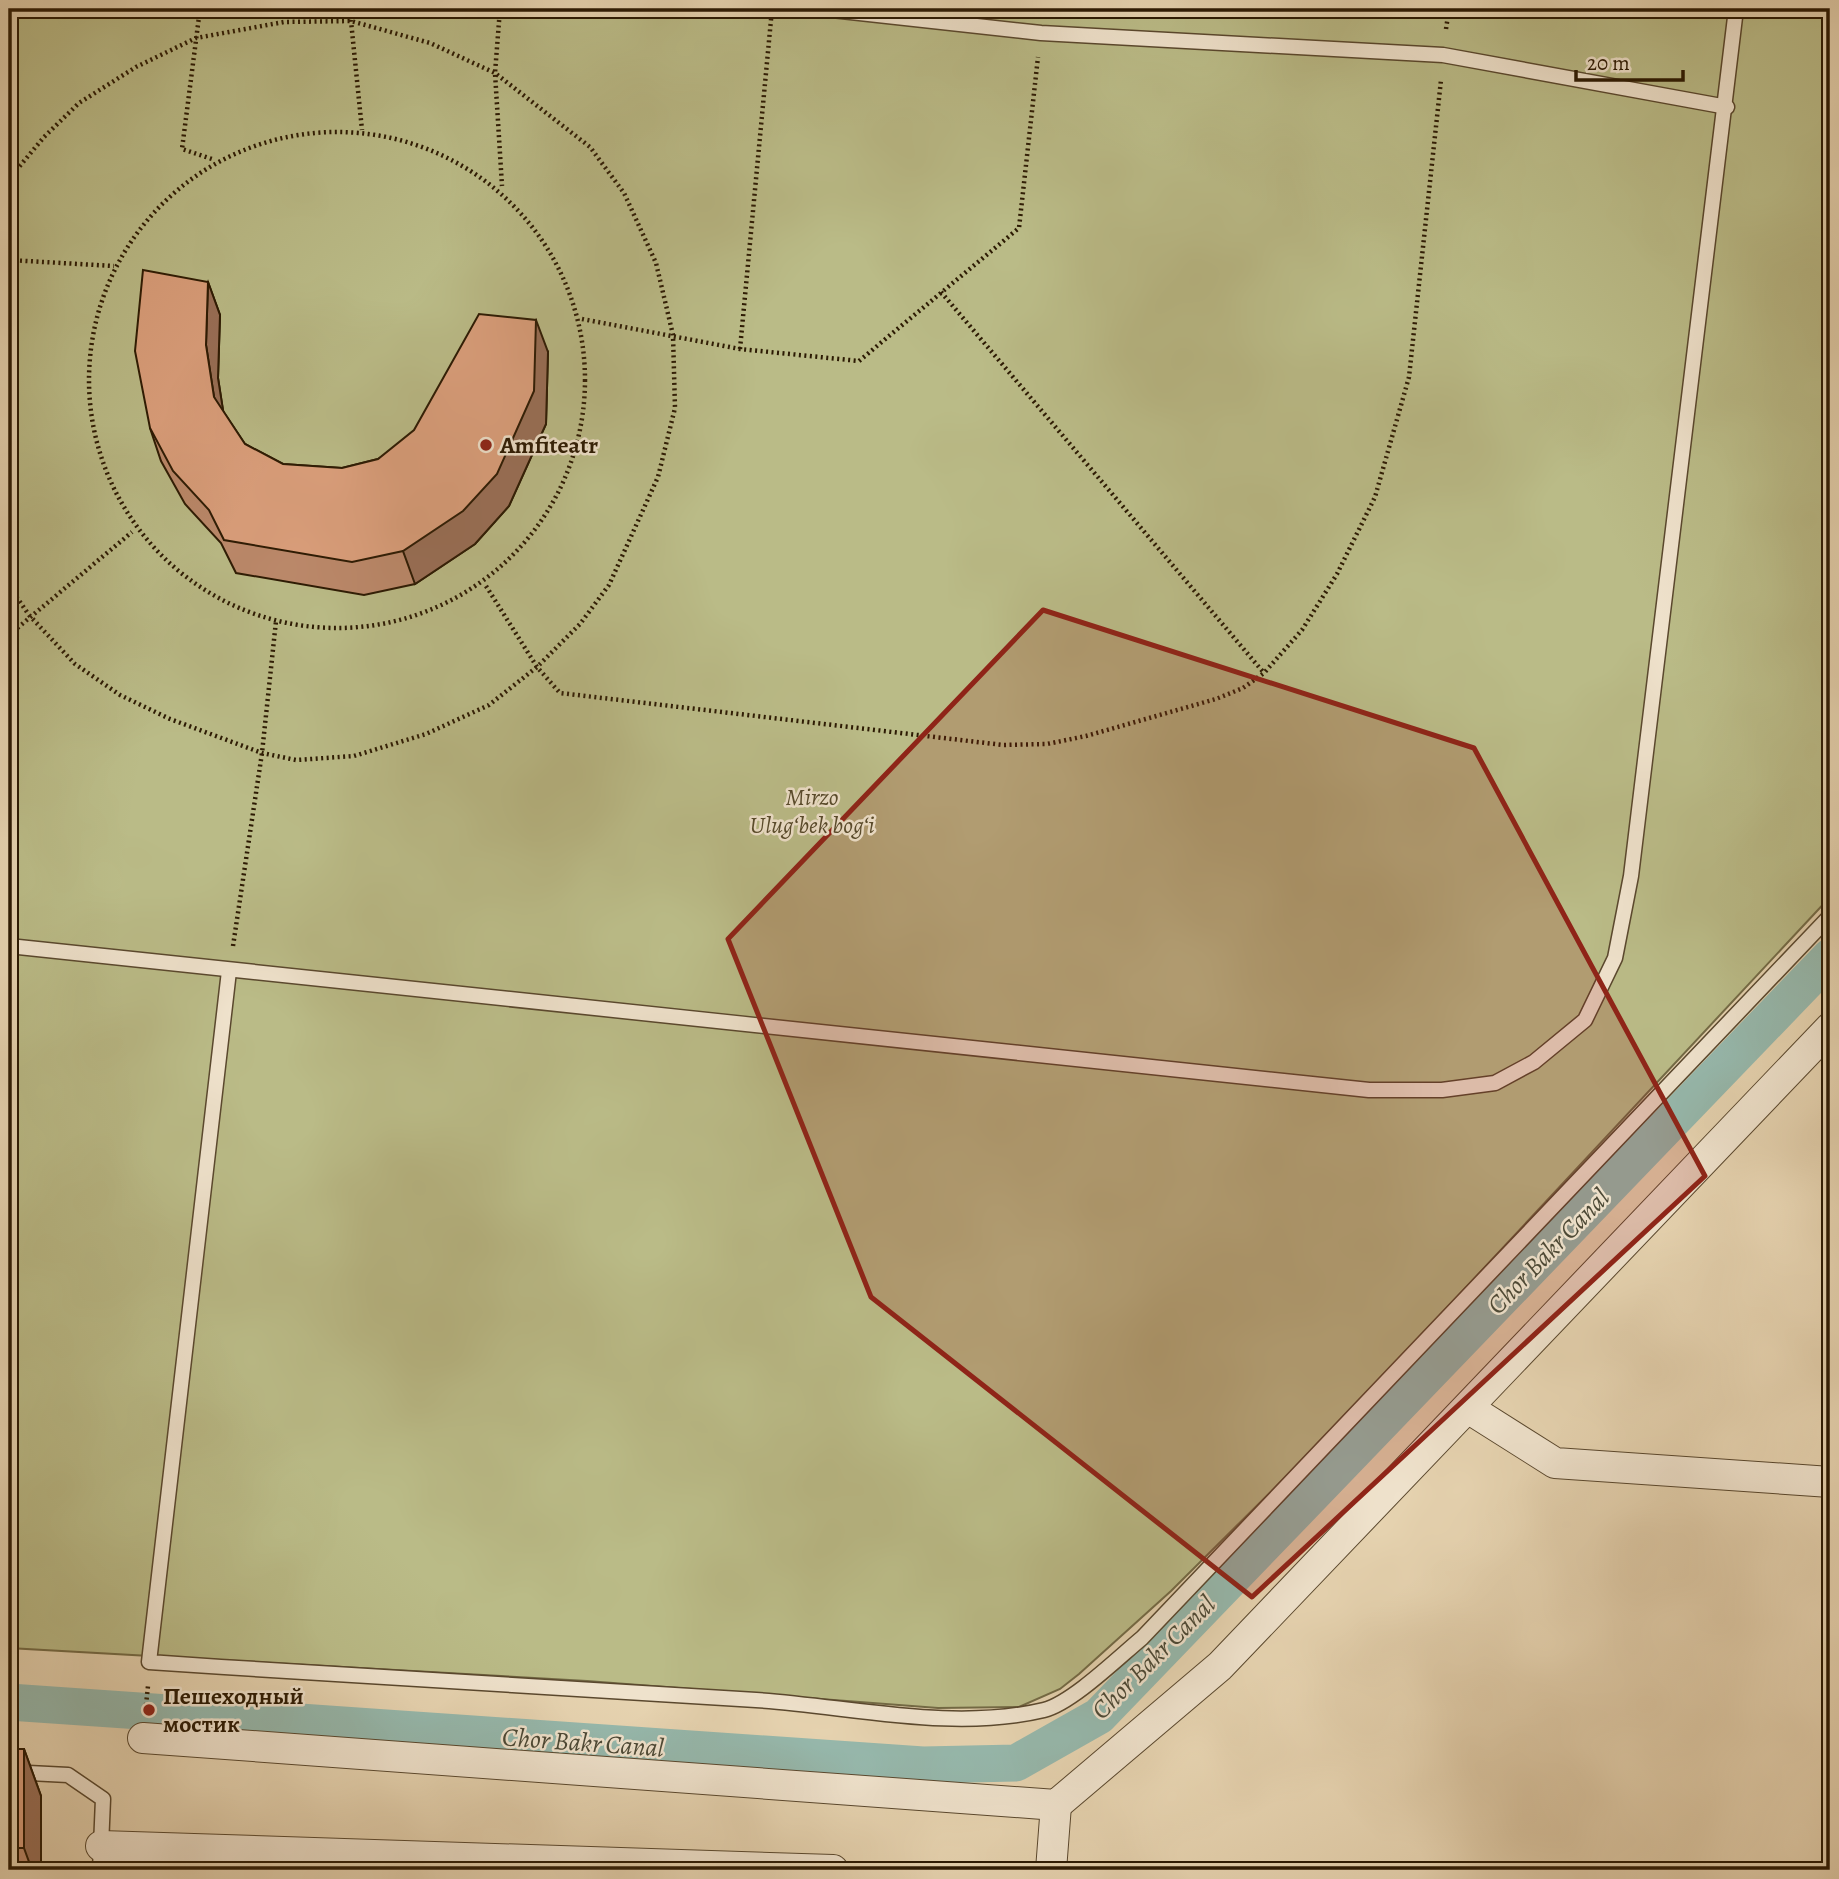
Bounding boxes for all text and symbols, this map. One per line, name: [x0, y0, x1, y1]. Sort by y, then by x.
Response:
scale bar: [1576, 38, 1683, 82]
text: 20 m: [1587, 49, 1630, 77]
place label: Amfiteatr: [499, 429, 598, 461]
marker: Amfiteatr: [478, 437, 494, 453]
park label: Mirzo Ulugʻbek bogʻi: [749, 781, 875, 841]
water label: Chor Bakr Canal: [1479, 1180, 1618, 1322]
water label: Chor Bakr Canal: [1084, 1587, 1223, 1727]
place label: Пешеходный мостик: [163, 1680, 304, 1740]
marker: Пешеходный мостик: [141, 1702, 157, 1718]
water label: Chor Bakr Canal: [501, 1719, 666, 1766]

